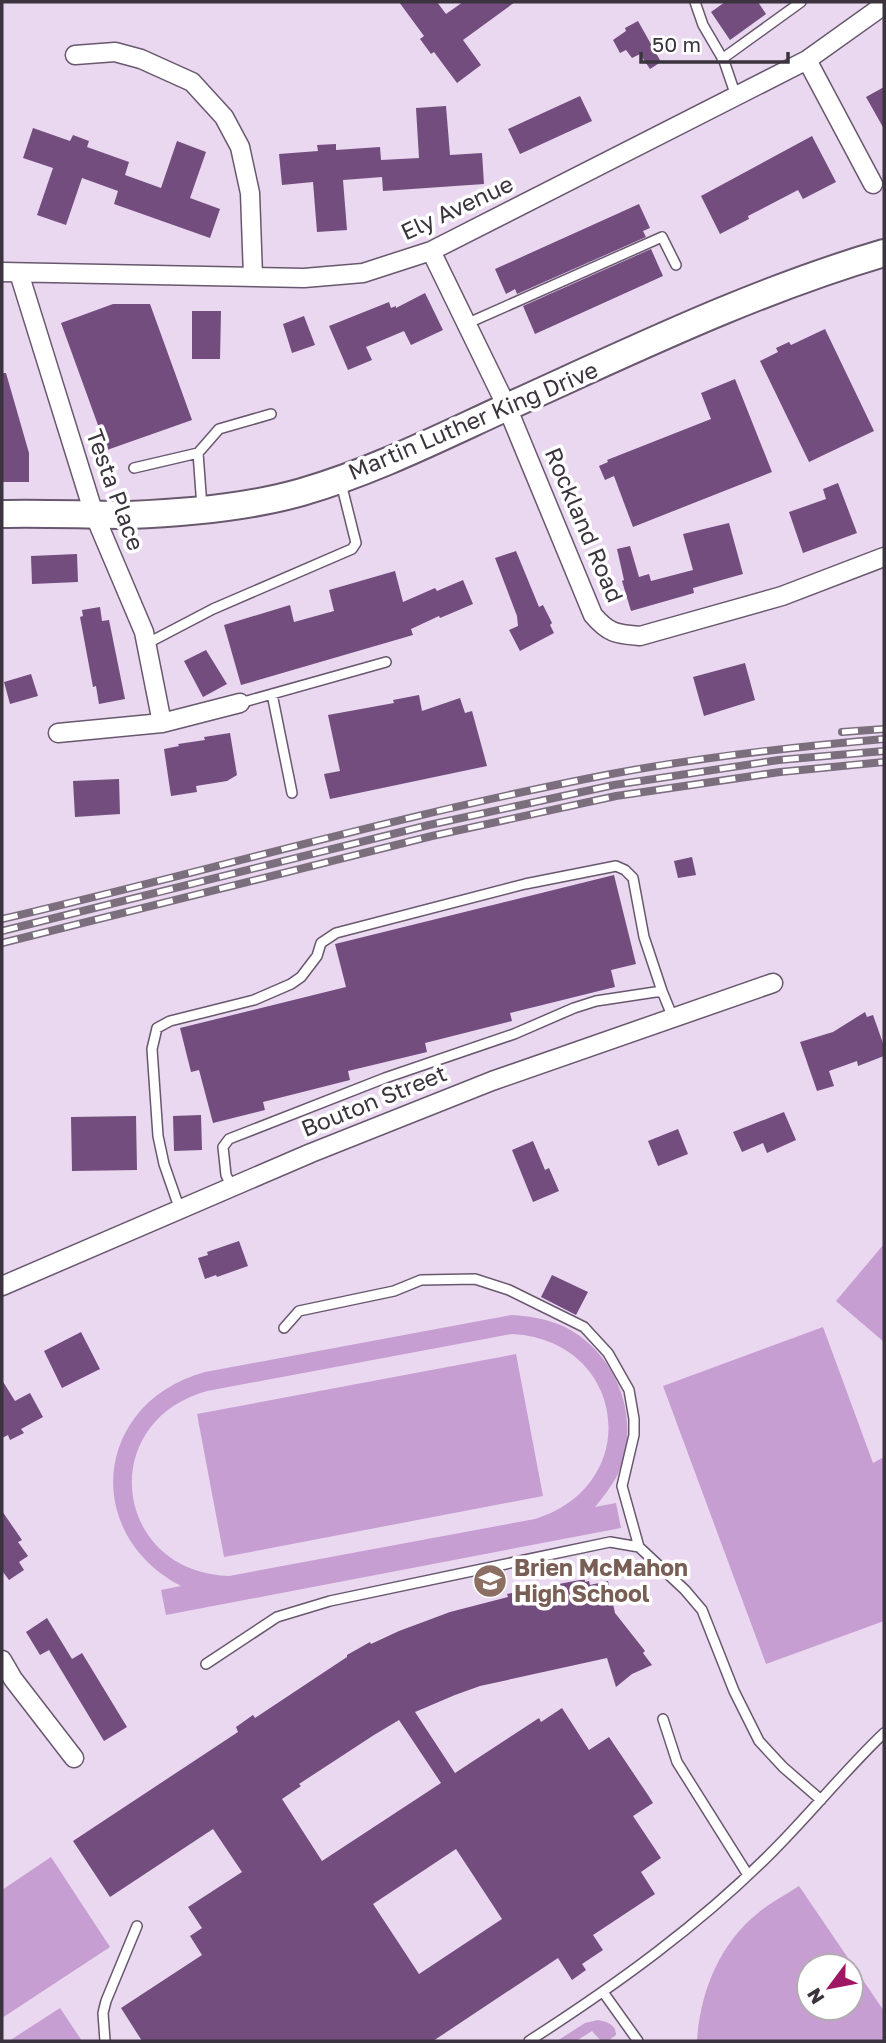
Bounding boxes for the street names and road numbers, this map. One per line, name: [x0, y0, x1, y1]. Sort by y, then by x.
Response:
street label: Ely Avenue: [396, 169, 517, 245]
street label: Martin Luther King Drive: [344, 355, 602, 485]
street label: Testa Place: [81, 425, 151, 554]
street label: Rockland Road: [540, 443, 630, 606]
street label: Bouton Street: [297, 1058, 450, 1142]

